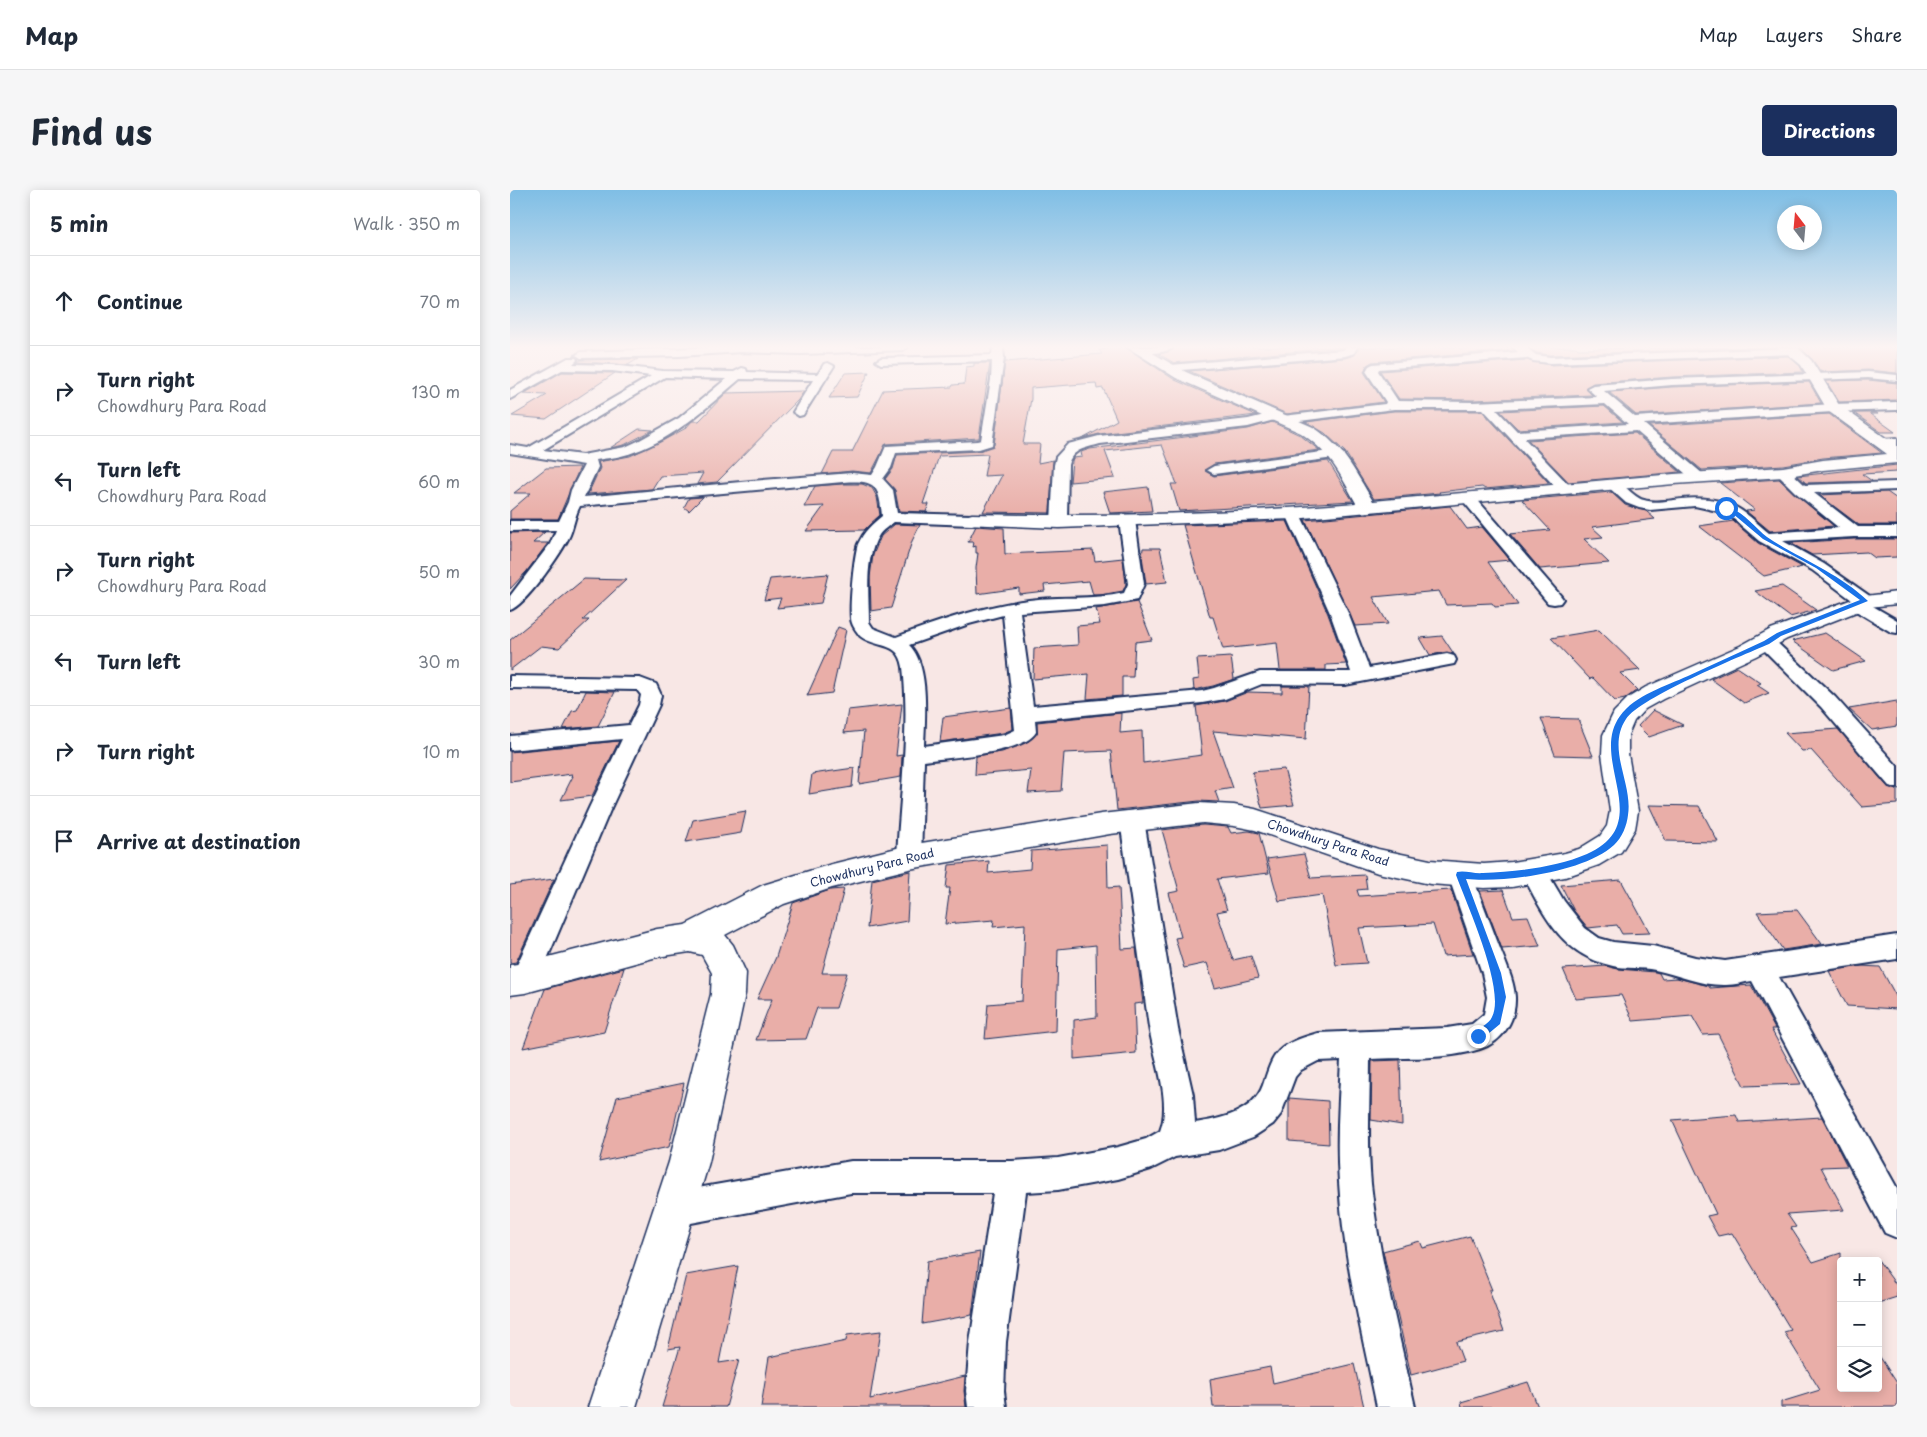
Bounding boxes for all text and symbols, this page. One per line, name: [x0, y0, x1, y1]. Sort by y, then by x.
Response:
text: Map: [25, 17, 78, 53]
text: Map: [1699, 21, 1738, 48]
text: Layers: [1766, 21, 1823, 48]
text: Share: [1851, 21, 1902, 48]
text: Find us: [30, 104, 152, 157]
button: Directions: [1762, 105, 1897, 156]
north arrow: [1777, 205, 1822, 250]
text: 5 min: [50, 207, 108, 239]
text: Walk · 350 m: [353, 211, 460, 235]
icon: ahead: [50, 287, 78, 315]
text: Continue: [97, 287, 183, 315]
text: 70 m: [420, 289, 460, 313]
text: Turn right: [97, 365, 195, 393]
icon: right: [50, 377, 78, 405]
text: 130 m: [412, 379, 460, 403]
text: Chowdhury Para Road: [97, 393, 267, 417]
text: Turn left: [97, 455, 181, 483]
icon: left: [50, 467, 78, 495]
text: 60 m: [418, 469, 460, 493]
text: Chowdhury Para Road: [97, 483, 267, 507]
route start: [1715, 497, 1738, 520]
text: Turn right: [97, 545, 195, 573]
icon: right: [50, 557, 78, 585]
text: 50 m: [419, 559, 460, 583]
text: Chowdhury Para Road: [97, 573, 267, 597]
icon: left: [50, 647, 78, 675]
text: Turn left: [97, 647, 181, 675]
text: 30 m: [418, 649, 460, 673]
icon: right: [50, 737, 78, 765]
text: Turn right: [97, 737, 195, 765]
text: 10 m: [423, 739, 460, 763]
street label: Chowdhury Para Road: [1265, 814, 1392, 870]
icon: arrive: [50, 827, 78, 855]
text: Arrive at destination: [97, 827, 301, 855]
street label: Chowdhury Para Road: [808, 843, 936, 891]
route end: [1467, 1025, 1490, 1048]
map controls: [1837, 1257, 1882, 1392]
button: +: [1837, 1257, 1882, 1302]
button: −: [1837, 1302, 1882, 1347]
button: layers: [1837, 1347, 1882, 1392]

